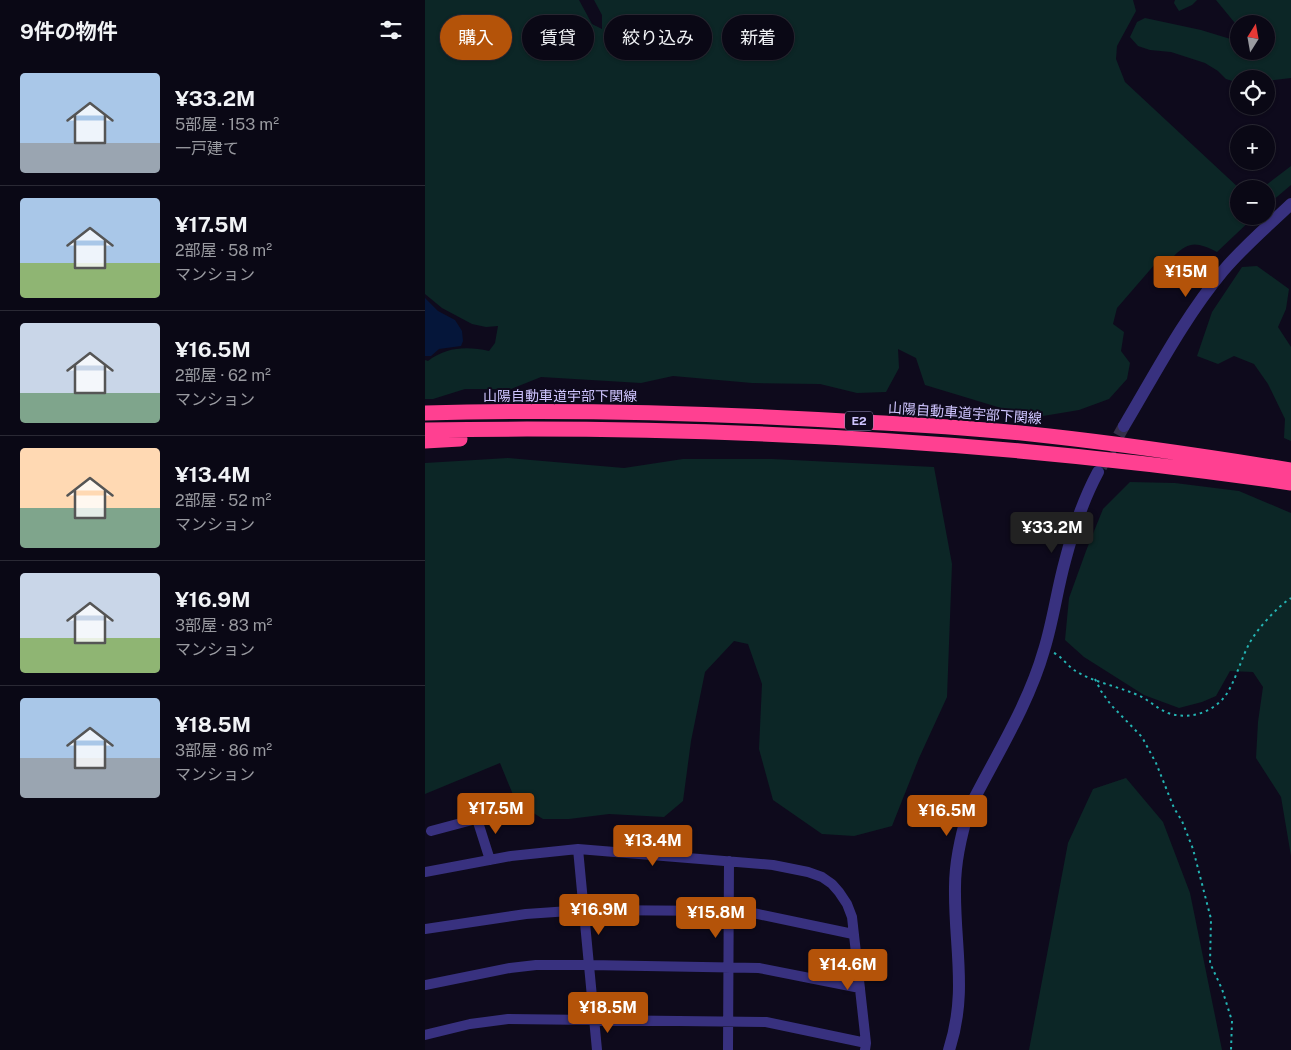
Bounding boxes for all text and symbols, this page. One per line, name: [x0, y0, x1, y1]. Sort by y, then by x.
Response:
chip: 購入: [440, 15, 512, 60]
chip: 賃貸: [522, 15, 594, 60]
chip: 絞り込み: [604, 15, 712, 60]
chip: 新着: [722, 15, 794, 60]
north arrow: [1230, 15, 1275, 60]
map controls: [1230, 15, 1275, 225]
icon: filters: [377, 16, 405, 44]
text: 9件の物件: [20, 19, 118, 44]
button: locate: [1230, 70, 1275, 115]
text: ¥33.2M: [175, 86, 255, 111]
icon: home: [60, 93, 120, 153]
text: 5部屋 · 153 m²: [175, 115, 279, 134]
button: +: [1230, 125, 1275, 170]
text: 一戸建て: [175, 139, 239, 158]
button: −: [1230, 180, 1275, 225]
text: ¥17.5M: [175, 212, 248, 237]
icon: home: [60, 218, 120, 278]
text: 2部屋 · 58 m²: [175, 241, 272, 260]
pin: ¥15M: [1156, 256, 1216, 298]
text: ¥15M: [1165, 262, 1207, 281]
text: マンション: [175, 265, 255, 284]
text: ¥16.5M: [175, 337, 251, 362]
icon: home: [60, 343, 120, 403]
text: 2部屋 · 62 m²: [175, 366, 271, 385]
street label: 山陽自動車道宇部下関線: [483, 388, 637, 404]
text: マンション: [175, 390, 255, 409]
street label: 山陽自動車道宇部下関線: [888, 400, 1042, 426]
road number: E2: [845, 412, 873, 431]
text: ¥13.4M: [175, 462, 250, 487]
icon: home: [60, 468, 120, 528]
text: 2部屋 · 52 m²: [175, 491, 271, 510]
pin: ¥33.2M: [1011, 512, 1093, 554]
text: マンション: [175, 515, 255, 534]
text: ¥33.2M: [1021, 518, 1083, 537]
text: ¥16.9M: [175, 587, 250, 612]
icon: home: [60, 593, 120, 653]
text: 3部屋 · 83 m²: [175, 616, 272, 635]
text: マンション: [175, 640, 255, 659]
text: ¥18.5M: [175, 712, 251, 737]
icon: home: [60, 718, 120, 778]
text: 3部屋 · 86 m²: [175, 741, 272, 760]
text: マンション: [175, 765, 255, 784]
pin: ¥17.5M: [455, 792, 537, 835]
pin: ¥16.5M: [906, 794, 988, 837]
text: ¥17.5M: [468, 799, 524, 818]
text: ¥16.5M: [918, 801, 976, 820]
pin: ¥13.4M: [612, 824, 694, 867]
text: ¥13.4M: [624, 831, 682, 850]
pin: ¥16.9M: [558, 894, 640, 936]
pin: ¥15.8M: [675, 896, 757, 939]
text: ¥16.9M: [570, 900, 628, 919]
text: ¥15.8M: [687, 903, 745, 922]
pin: ¥14.6M: [807, 948, 889, 991]
text: ¥14.6M: [819, 955, 877, 974]
pin: ¥18.5M: [567, 992, 649, 1034]
text: ¥18.5M: [579, 998, 637, 1017]

